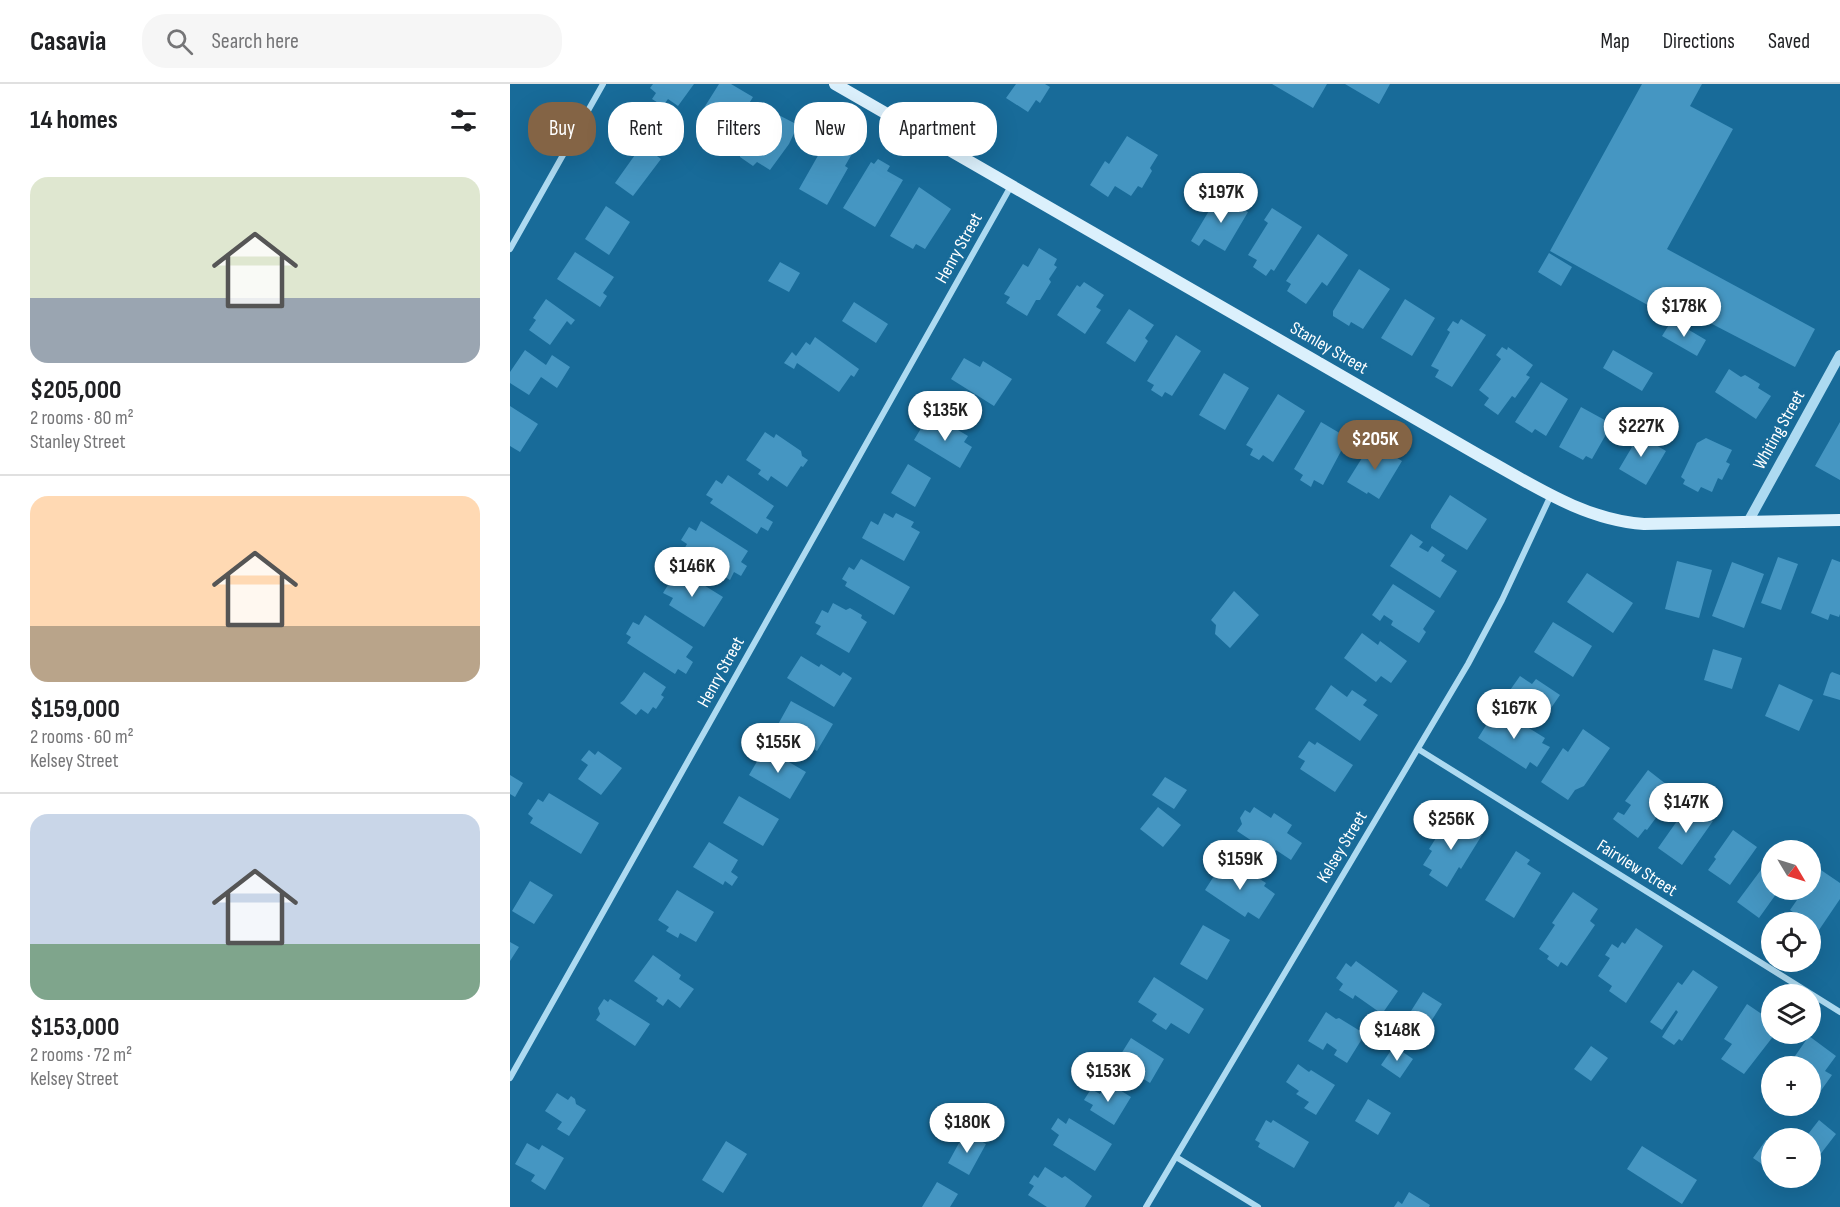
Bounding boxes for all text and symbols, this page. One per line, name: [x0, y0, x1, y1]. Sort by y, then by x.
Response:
search box: [142, 14, 562, 68]
text: Casavia: [30, 25, 106, 58]
icon: search: [163, 25, 196, 58]
text: Search here: [211, 28, 299, 55]
text: Map: [1600, 29, 1630, 54]
text: Directions: [1663, 29, 1735, 54]
text: Saved: [1768, 29, 1810, 54]
chip: Buy: [528, 102, 596, 156]
chip: Rent: [608, 102, 684, 156]
chip: Filters: [696, 102, 782, 156]
chip: New: [794, 102, 867, 156]
chip: Apartment: [879, 102, 997, 156]
icon: filters: [447, 104, 480, 137]
text: 14 homes: [30, 105, 118, 136]
pin: $197K: [1179, 173, 1263, 224]
text: $197K: [1198, 180, 1244, 204]
street label: Henry Street: [931, 209, 987, 287]
icon: home: [201, 216, 309, 324]
pin: $178K: [1642, 287, 1726, 338]
text: $178K: [1661, 294, 1707, 318]
street label: Stanley Street: [1287, 317, 1372, 379]
text: $205,000: [30, 375, 121, 406]
street label: Whiting Street: [1749, 386, 1810, 473]
pin: $135K: [903, 391, 987, 442]
text: $135K: [922, 398, 968, 422]
text: 2 rooms · 80 m²: [30, 406, 134, 430]
pin: $227K: [1599, 407, 1683, 458]
text: $227K: [1618, 414, 1664, 438]
pin: $205K: [1333, 420, 1417, 471]
text: $205K: [1351, 427, 1399, 451]
text: Stanley Street: [30, 430, 126, 454]
icon: home: [201, 535, 309, 643]
pin: $146K: [650, 547, 734, 598]
text: $146K: [669, 554, 715, 578]
street label: Henry Street: [693, 633, 749, 711]
pin: $167K: [1472, 689, 1556, 740]
text: $159,000: [30, 694, 120, 725]
text: $167K: [1491, 696, 1537, 720]
pin: $155K: [736, 723, 820, 774]
text: 2 rooms · 60 m²: [30, 725, 134, 749]
text: $155K: [755, 730, 801, 754]
text: Kelsey Street: [30, 749, 119, 773]
pin: $147K: [1644, 783, 1728, 834]
text: $147K: [1663, 790, 1709, 814]
pin: $256K: [1409, 800, 1493, 851]
street label: Kelsey Street: [1312, 807, 1372, 887]
text: $256K: [1427, 807, 1475, 831]
street label: Fairview Street: [1593, 835, 1681, 901]
pin: $159K: [1198, 840, 1282, 891]
north arrow: [1761, 840, 1821, 900]
map controls: [1761, 840, 1821, 1188]
text: $159K: [1217, 847, 1263, 871]
icon: home: [201, 853, 309, 961]
button: locate: [1761, 912, 1821, 972]
button: layers: [1761, 984, 1821, 1044]
pin: $148K: [1355, 1011, 1439, 1062]
text: $153,000: [30, 1012, 119, 1043]
text: $148K: [1374, 1018, 1420, 1042]
text: 2 rooms · 72 m²: [30, 1043, 132, 1067]
pin: $153K: [1066, 1052, 1150, 1103]
button: +: [1761, 1056, 1821, 1116]
text: $153K: [1085, 1059, 1131, 1083]
text: Kelsey Street: [30, 1067, 119, 1091]
pin: $180K: [925, 1103, 1009, 1154]
text: $180K: [944, 1110, 990, 1134]
button: −: [1761, 1128, 1821, 1188]

